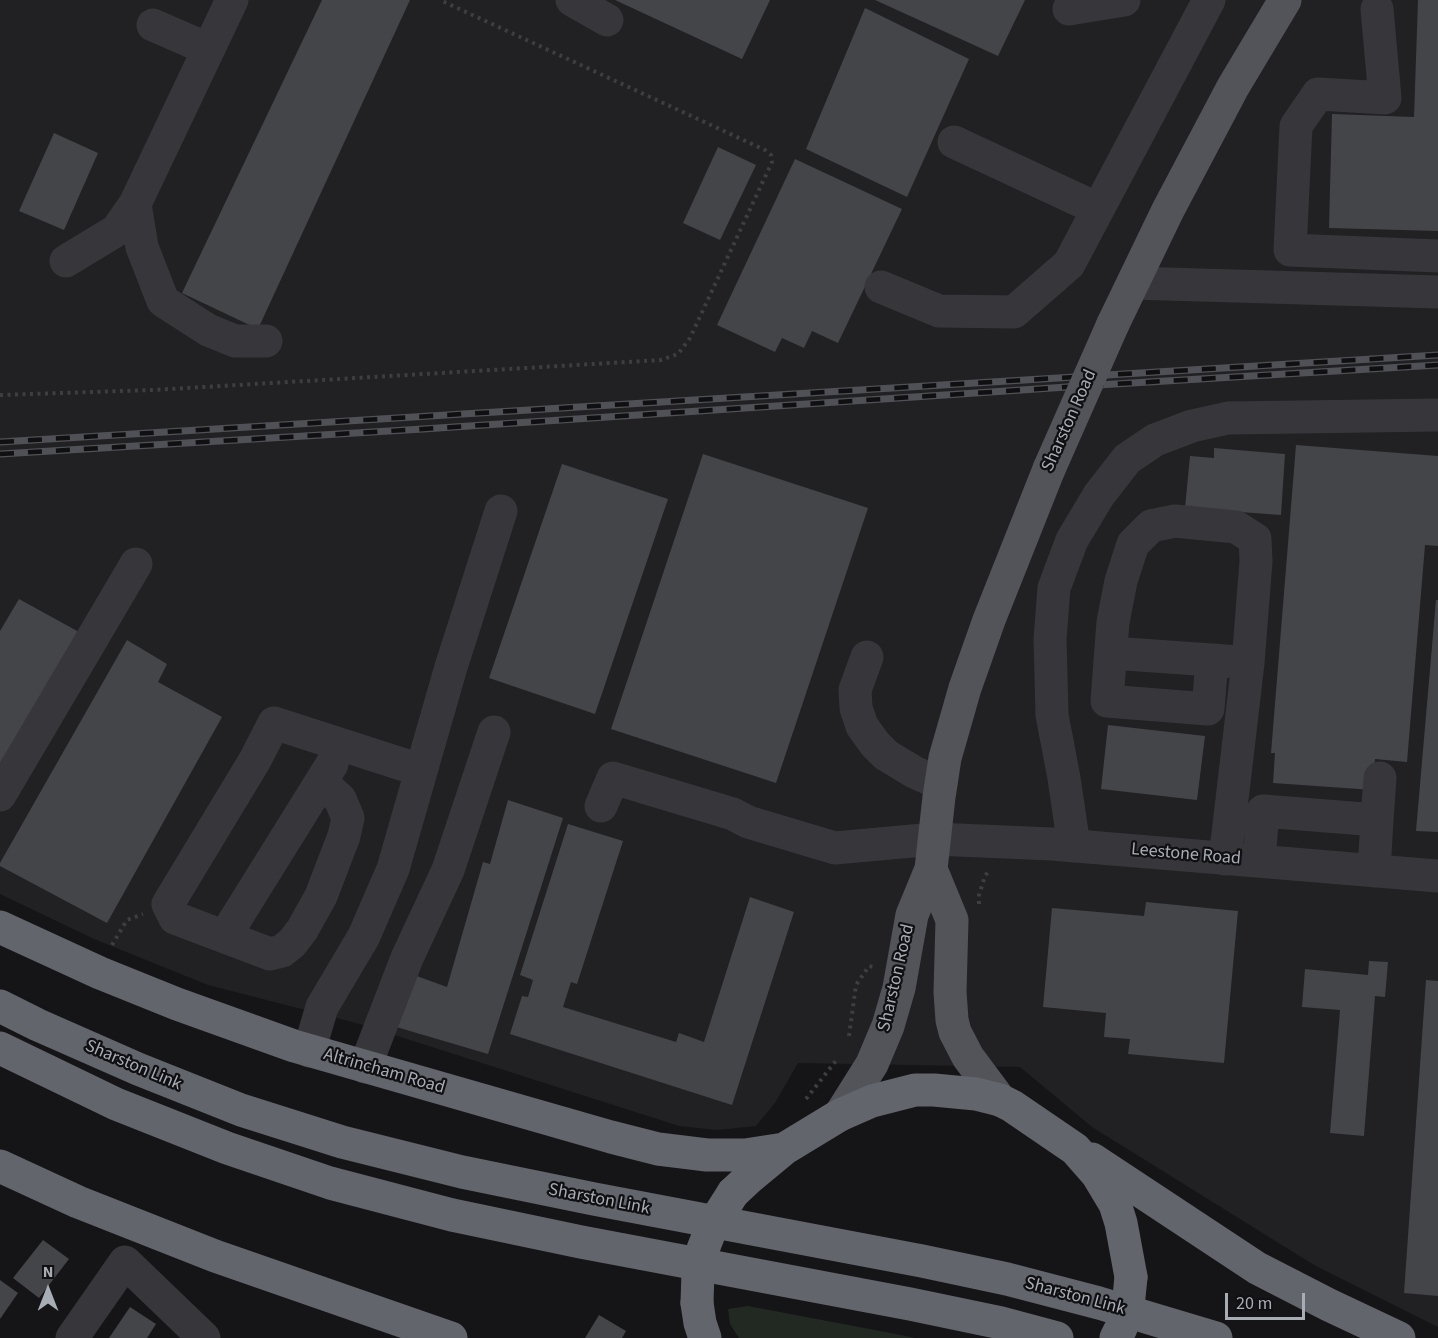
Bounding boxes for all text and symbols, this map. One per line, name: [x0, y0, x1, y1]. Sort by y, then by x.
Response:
street label: Sharston Road: [1038, 367, 1102, 475]
street label: Leestone Road: [1130, 839, 1242, 871]
street label: Sharston Road: [874, 922, 920, 1034]
street label: Sharston Link: [81, 1036, 185, 1096]
street label: Altrincham Road: [321, 1044, 447, 1100]
street label: Sharston Link: [546, 1180, 652, 1220]
north arrow: [18, 1260, 78, 1320]
text: N: [43, 1261, 53, 1283]
street label: Sharston Link: [1023, 1273, 1127, 1321]
scale bar: [1228, 1281, 1308, 1319]
text: 20 m: [1236, 1291, 1272, 1316]

